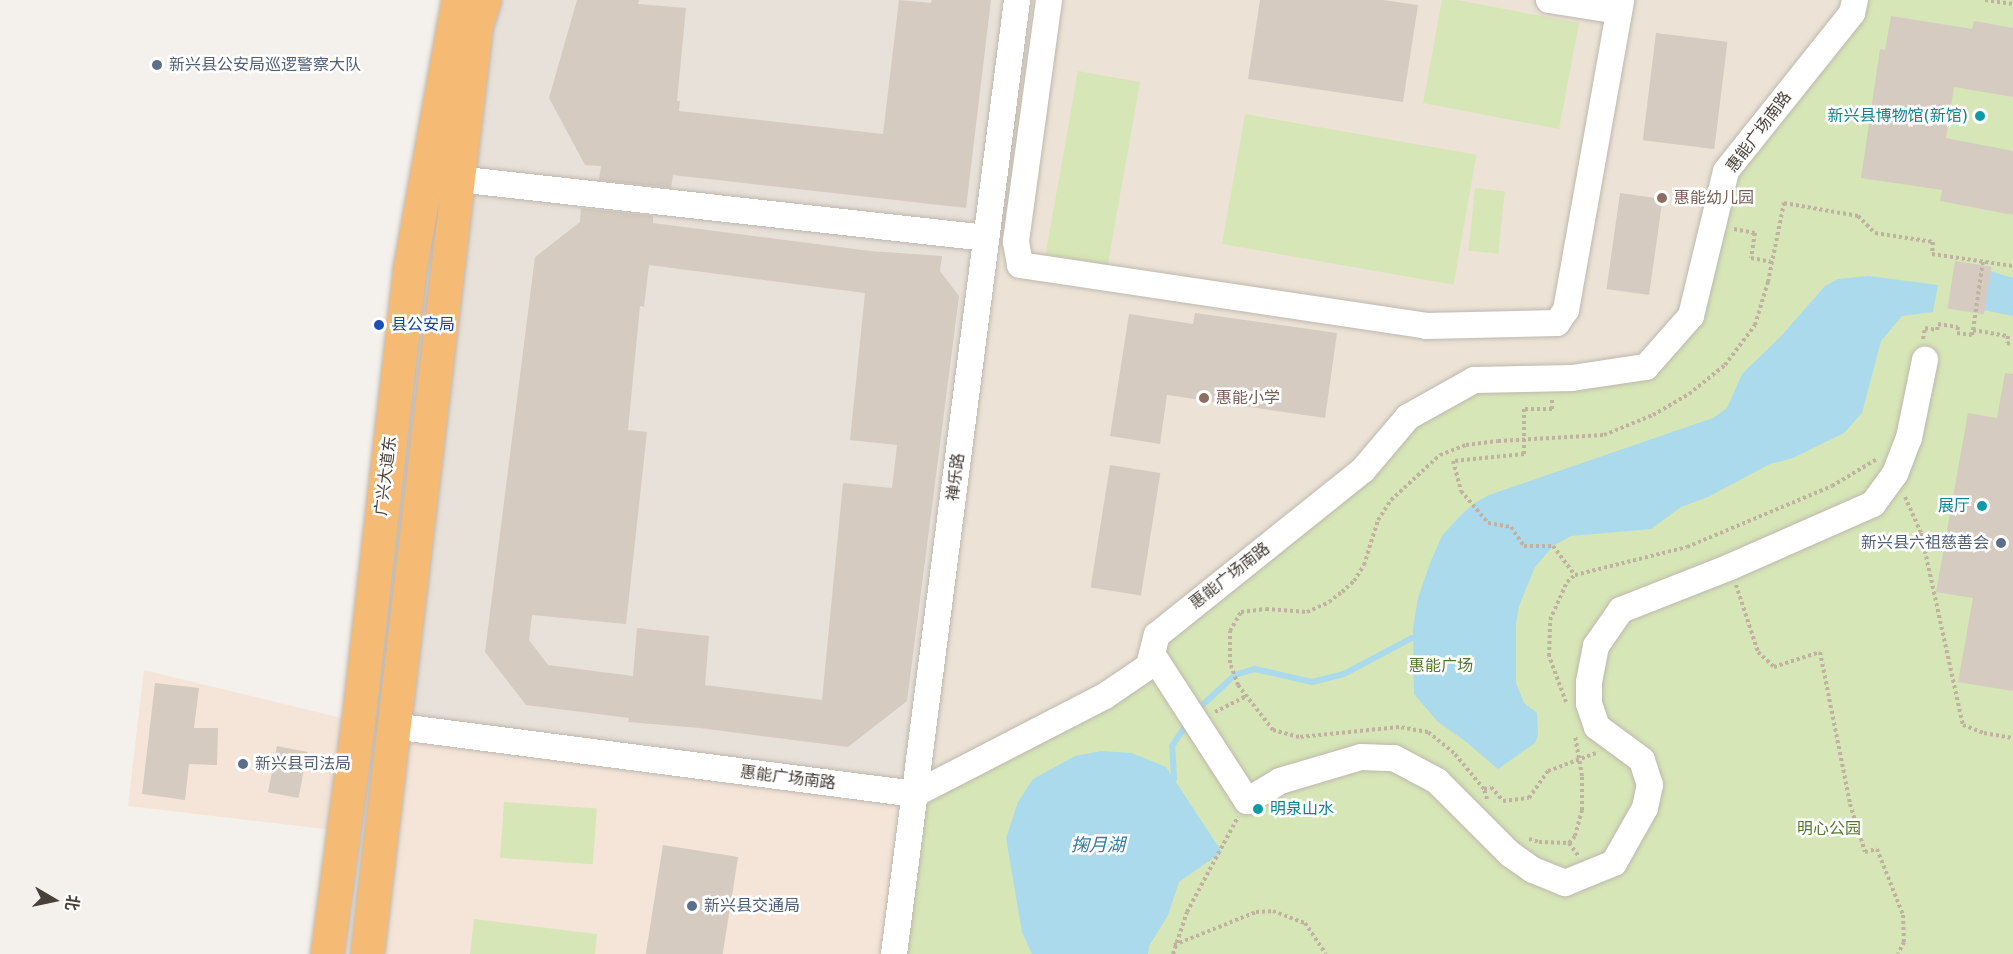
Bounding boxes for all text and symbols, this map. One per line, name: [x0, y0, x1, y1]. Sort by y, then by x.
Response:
place label: 新兴县公安局巡逻警察大队: [169, 55, 361, 75]
marker: 新兴县公安局巡逻警察大队: [150, 58, 164, 72]
street label: 惠能广场南路: [1722, 88, 1796, 176]
place label: 新兴县博物馆(新馆): [1828, 106, 1968, 126]
marker: 新兴县博物馆(新馆): [1973, 109, 1987, 123]
place label: 惠能幼儿园: [1674, 188, 1754, 208]
marker: 惠能幼儿园: [1655, 191, 1669, 205]
place label: 县公安局: [391, 315, 455, 335]
marker: 县公安局: [372, 318, 386, 332]
place label: 惠能小学: [1216, 388, 1280, 408]
marker: 惠能小学: [1197, 391, 1211, 405]
street label: 广兴大道东: [372, 435, 400, 517]
street label: 禅乐路: [944, 452, 968, 502]
place label: 展厅: [1938, 496, 1970, 516]
marker: 展厅: [1975, 499, 1989, 513]
place label: 新兴县六祖慈善会: [1861, 533, 1989, 553]
marker: 新兴县六祖慈善会: [1994, 536, 2008, 550]
street label: 惠能广场南路: [1186, 539, 1274, 613]
park label: 惠能广场: [1409, 656, 1473, 676]
place label: 新兴县司法局: [255, 754, 351, 774]
marker: 新兴县司法局: [236, 757, 250, 771]
street label: 惠能广场南路: [739, 763, 837, 793]
place label: 明泉山水: [1270, 799, 1334, 819]
marker: 明泉山水: [1251, 802, 1265, 816]
park label: 明心公园: [1797, 819, 1861, 839]
water label: 掬月湖: [1071, 834, 1125, 856]
north arrow: [24, 870, 84, 930]
text: 北: [62, 893, 83, 912]
place label: 新兴县交通局: [704, 896, 800, 916]
marker: 新兴县交通局: [685, 899, 699, 913]

